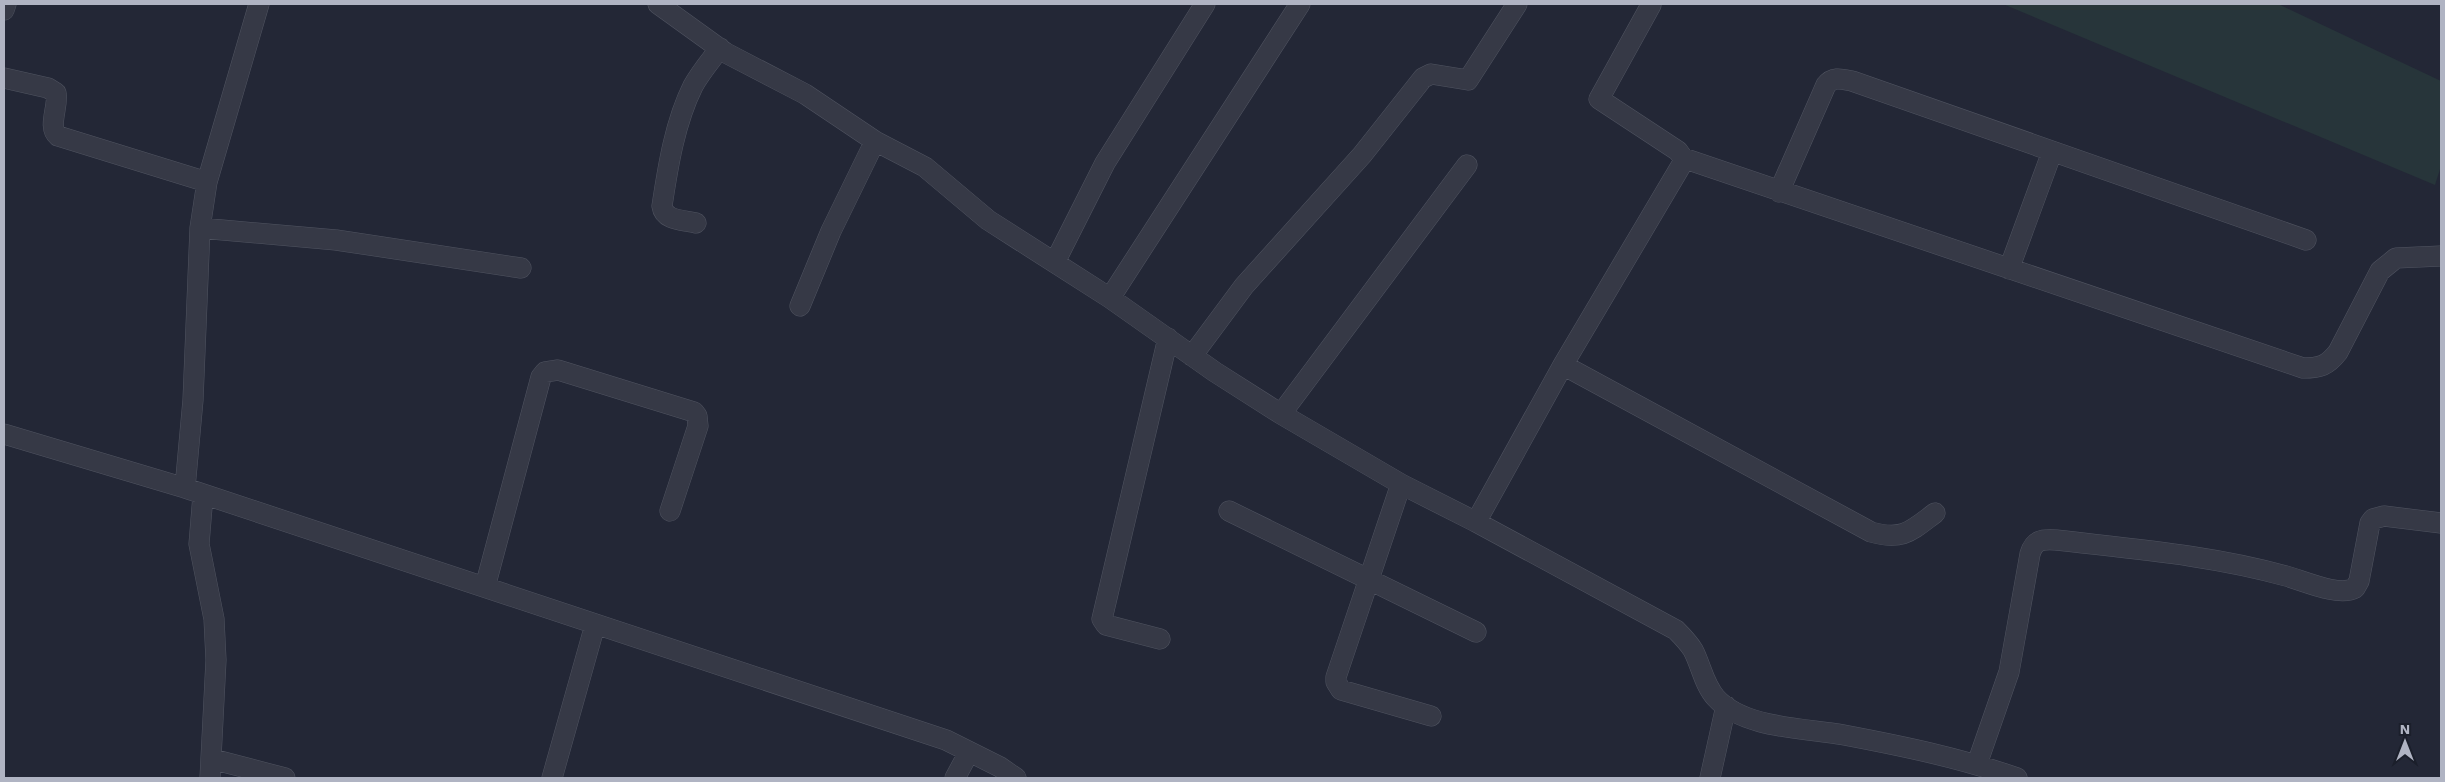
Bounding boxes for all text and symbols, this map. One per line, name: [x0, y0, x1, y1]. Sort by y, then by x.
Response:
north arrow: [2380, 717, 2430, 767]
text: N: [2400, 721, 2410, 737]

